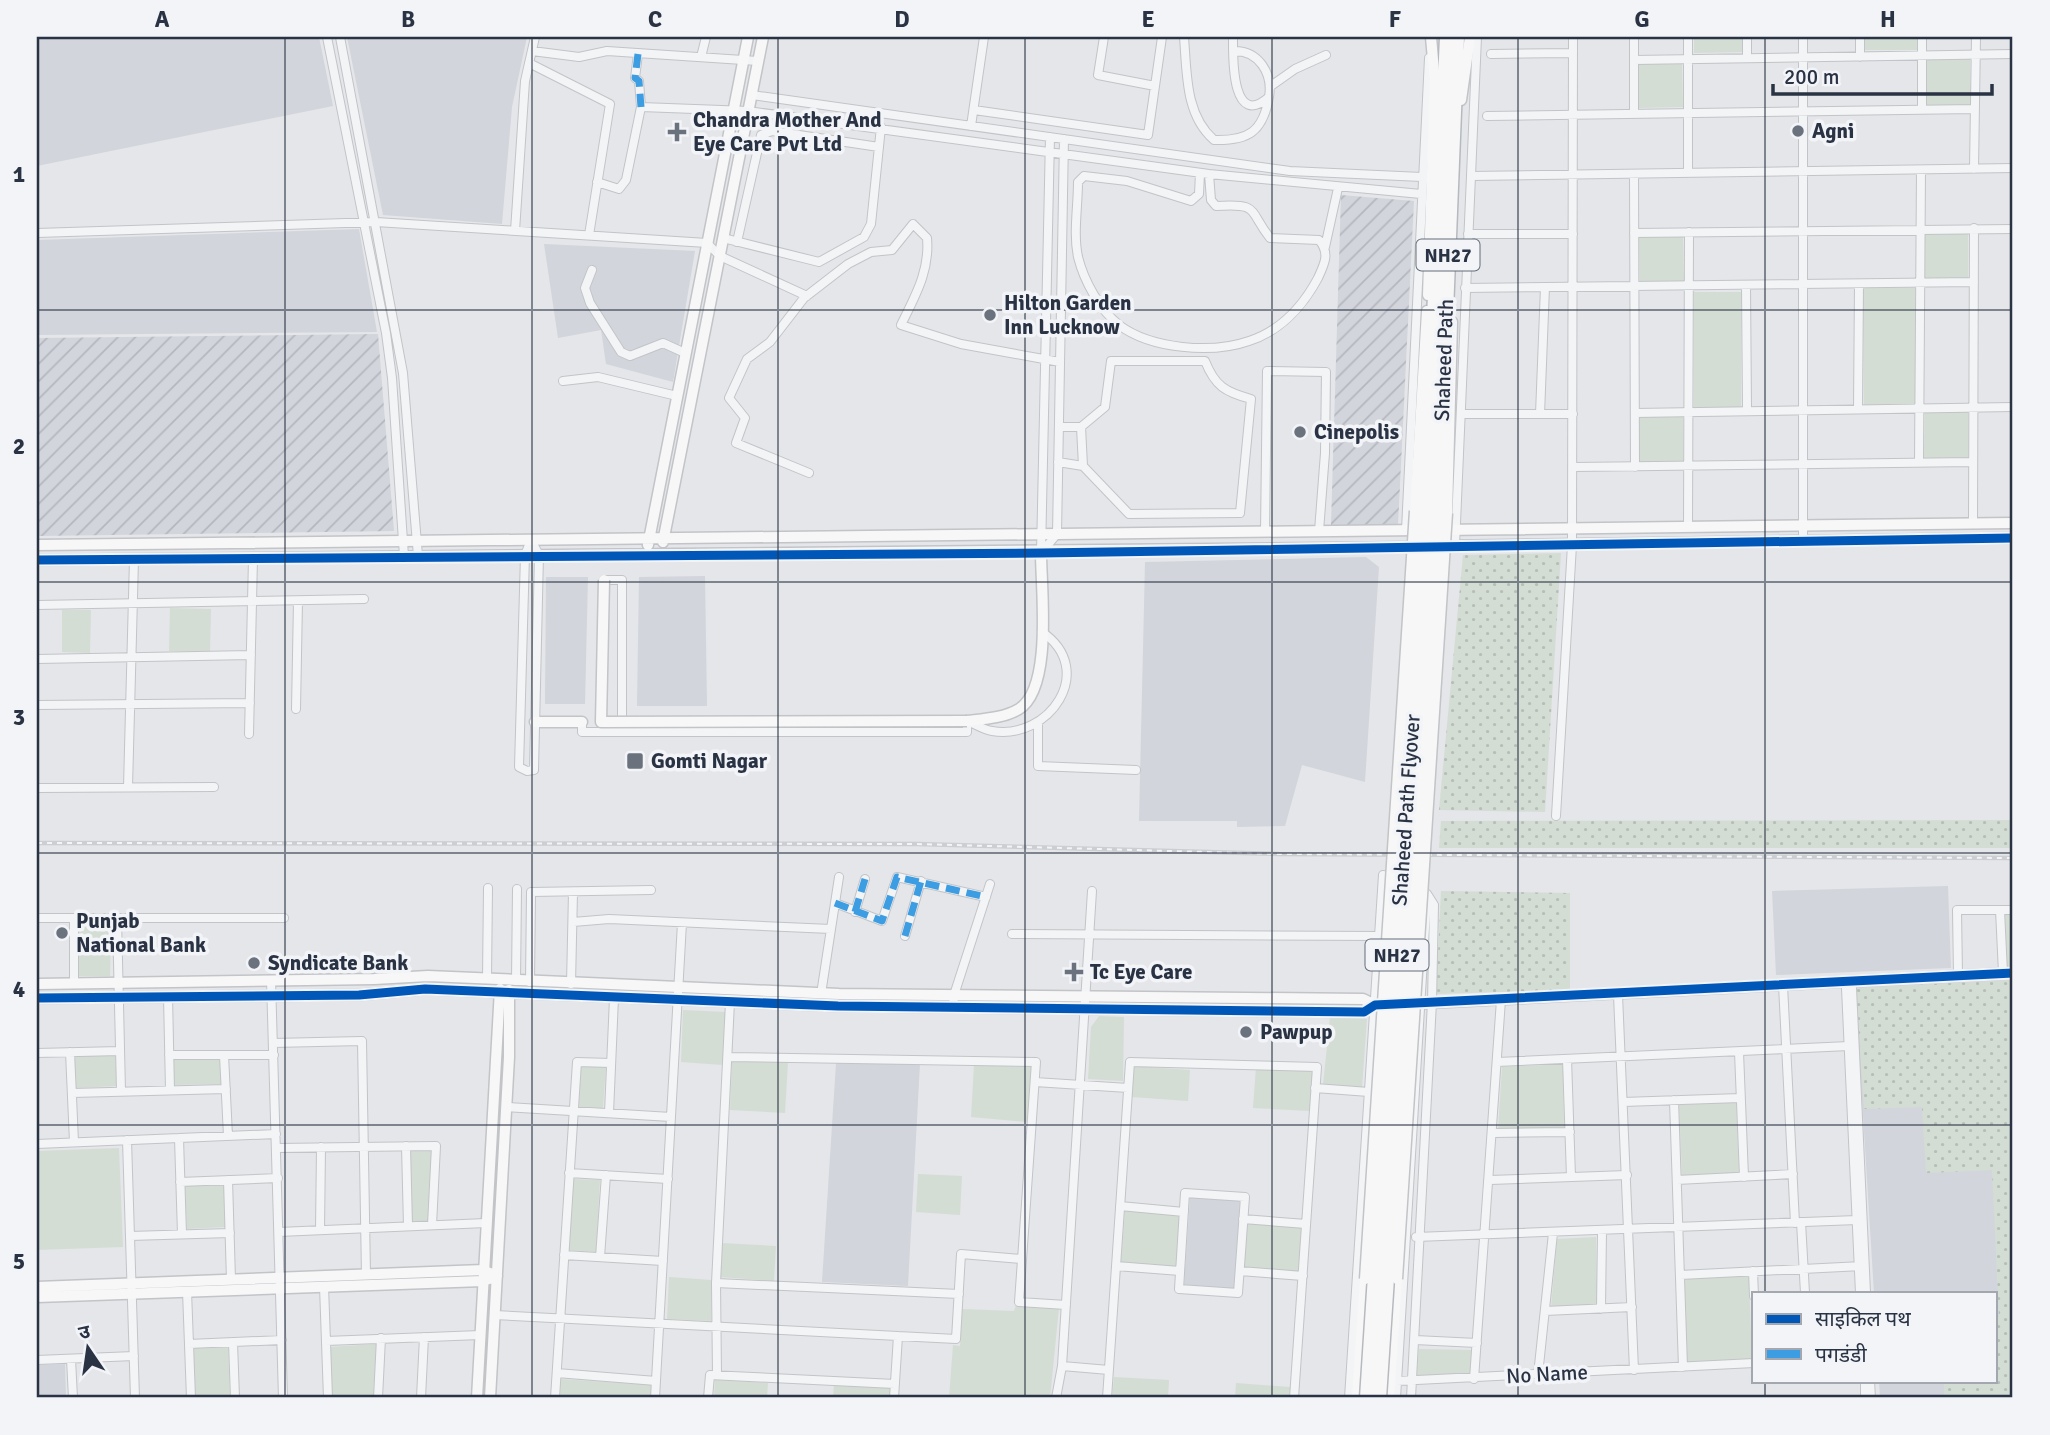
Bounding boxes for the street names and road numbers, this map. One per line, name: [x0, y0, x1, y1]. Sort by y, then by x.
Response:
road number: NH27: [1416, 240, 1480, 270]
street label: Shaheed Path: [1429, 298, 1459, 422]
street label: Shaheed Path Flyover: [1386, 713, 1426, 907]
road number: NH27: [1366, 939, 1428, 970]
street label: No Name: [1505, 1359, 1589, 1389]

